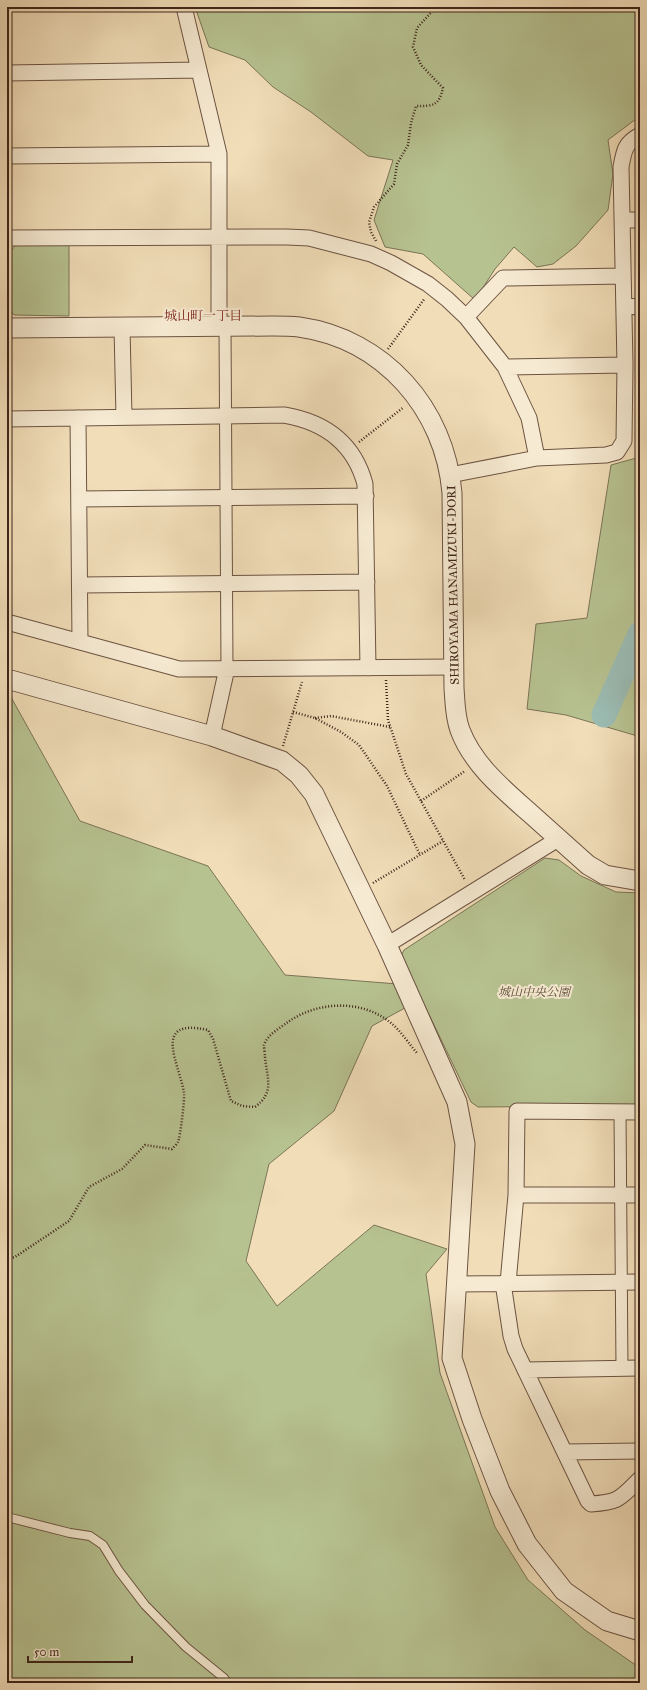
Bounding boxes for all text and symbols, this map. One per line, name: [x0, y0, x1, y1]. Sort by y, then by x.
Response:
district label: 城山町一丁目: [164, 308, 242, 324]
street label: SHIROYAMA HANAMIZUKI-DORI: [444, 485, 462, 685]
park label: 城山中央公園: [498, 985, 572, 999]
scale bar: [28, 1638, 132, 1664]
text: 50 m: [34, 1645, 59, 1659]

